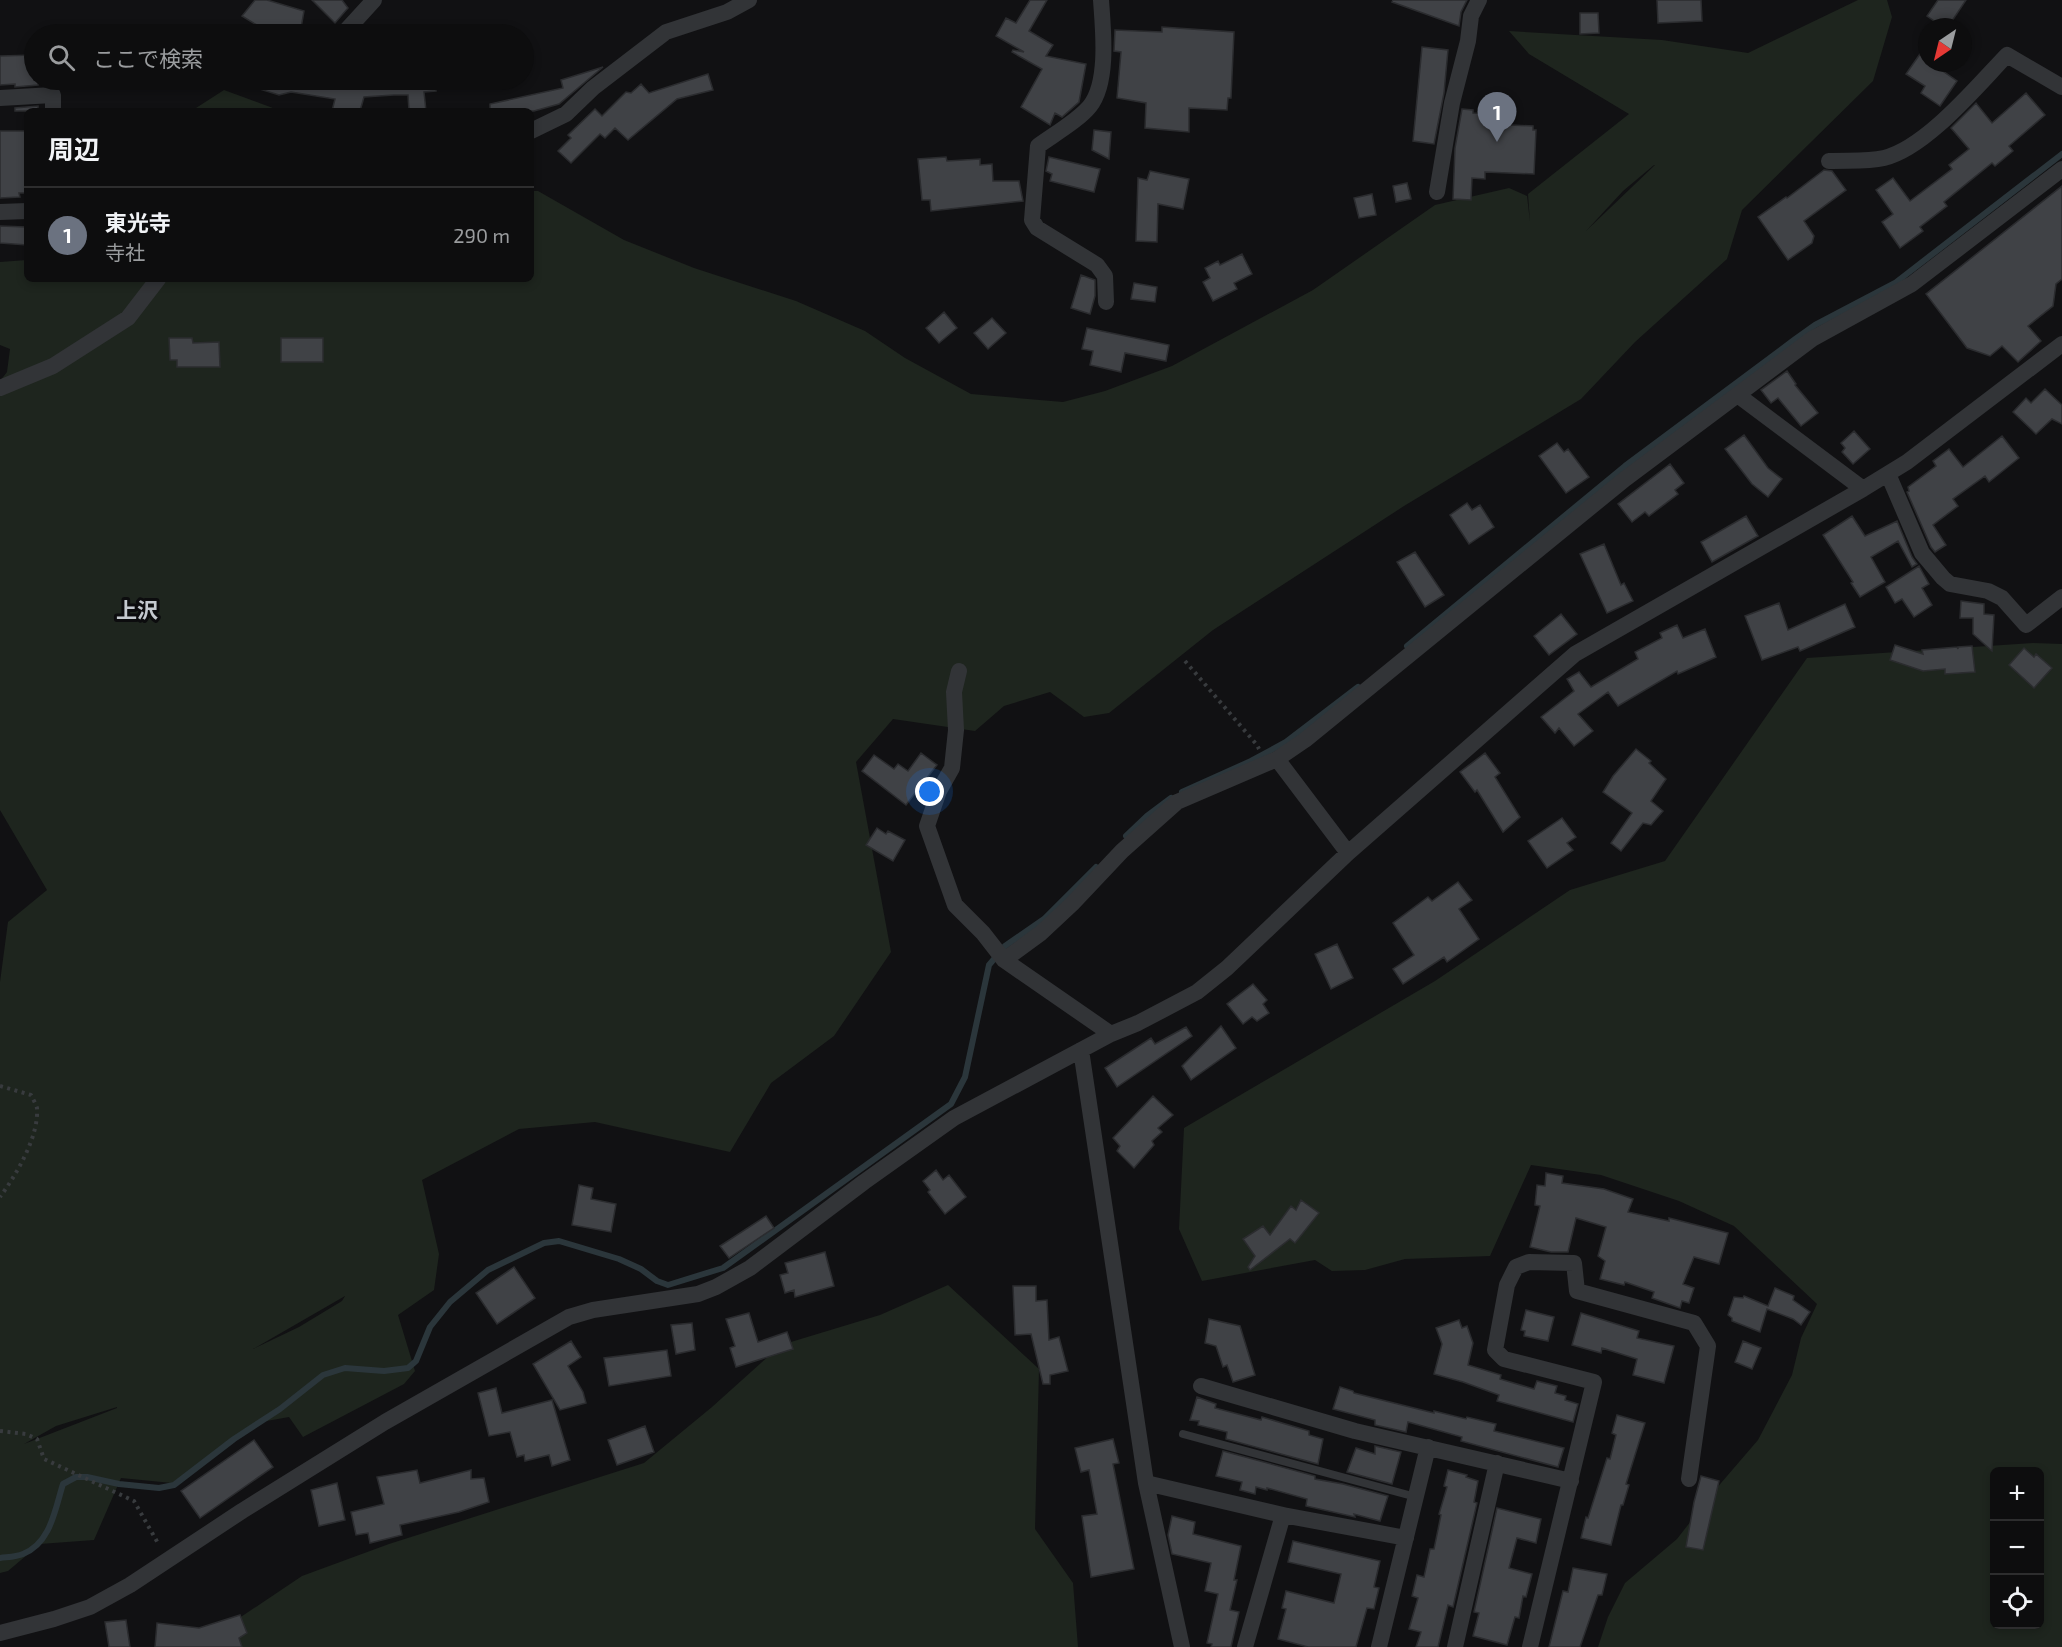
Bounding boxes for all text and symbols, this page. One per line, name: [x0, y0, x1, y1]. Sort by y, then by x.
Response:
north arrow: [1918, 18, 1972, 72]
search box: [24, 24, 534, 90]
icon: search: [45, 41, 78, 74]
text: ここで検索: [93, 45, 203, 71]
pin: 1: [1478, 92, 1516, 142]
text: 周辺: [48, 133, 100, 164]
text: 東光寺: [105, 209, 171, 235]
text: 1: [63, 223, 72, 247]
text: 290 m: [453, 223, 510, 247]
text: 寺社: [105, 240, 145, 264]
district label: 上沢: [116, 597, 158, 622]
your location: [915, 777, 944, 806]
map controls: [1990, 1467, 2044, 1629]
button: +: [1990, 1467, 2044, 1521]
button: −: [1990, 1521, 2044, 1575]
button: locate: [1990, 1575, 2044, 1629]

